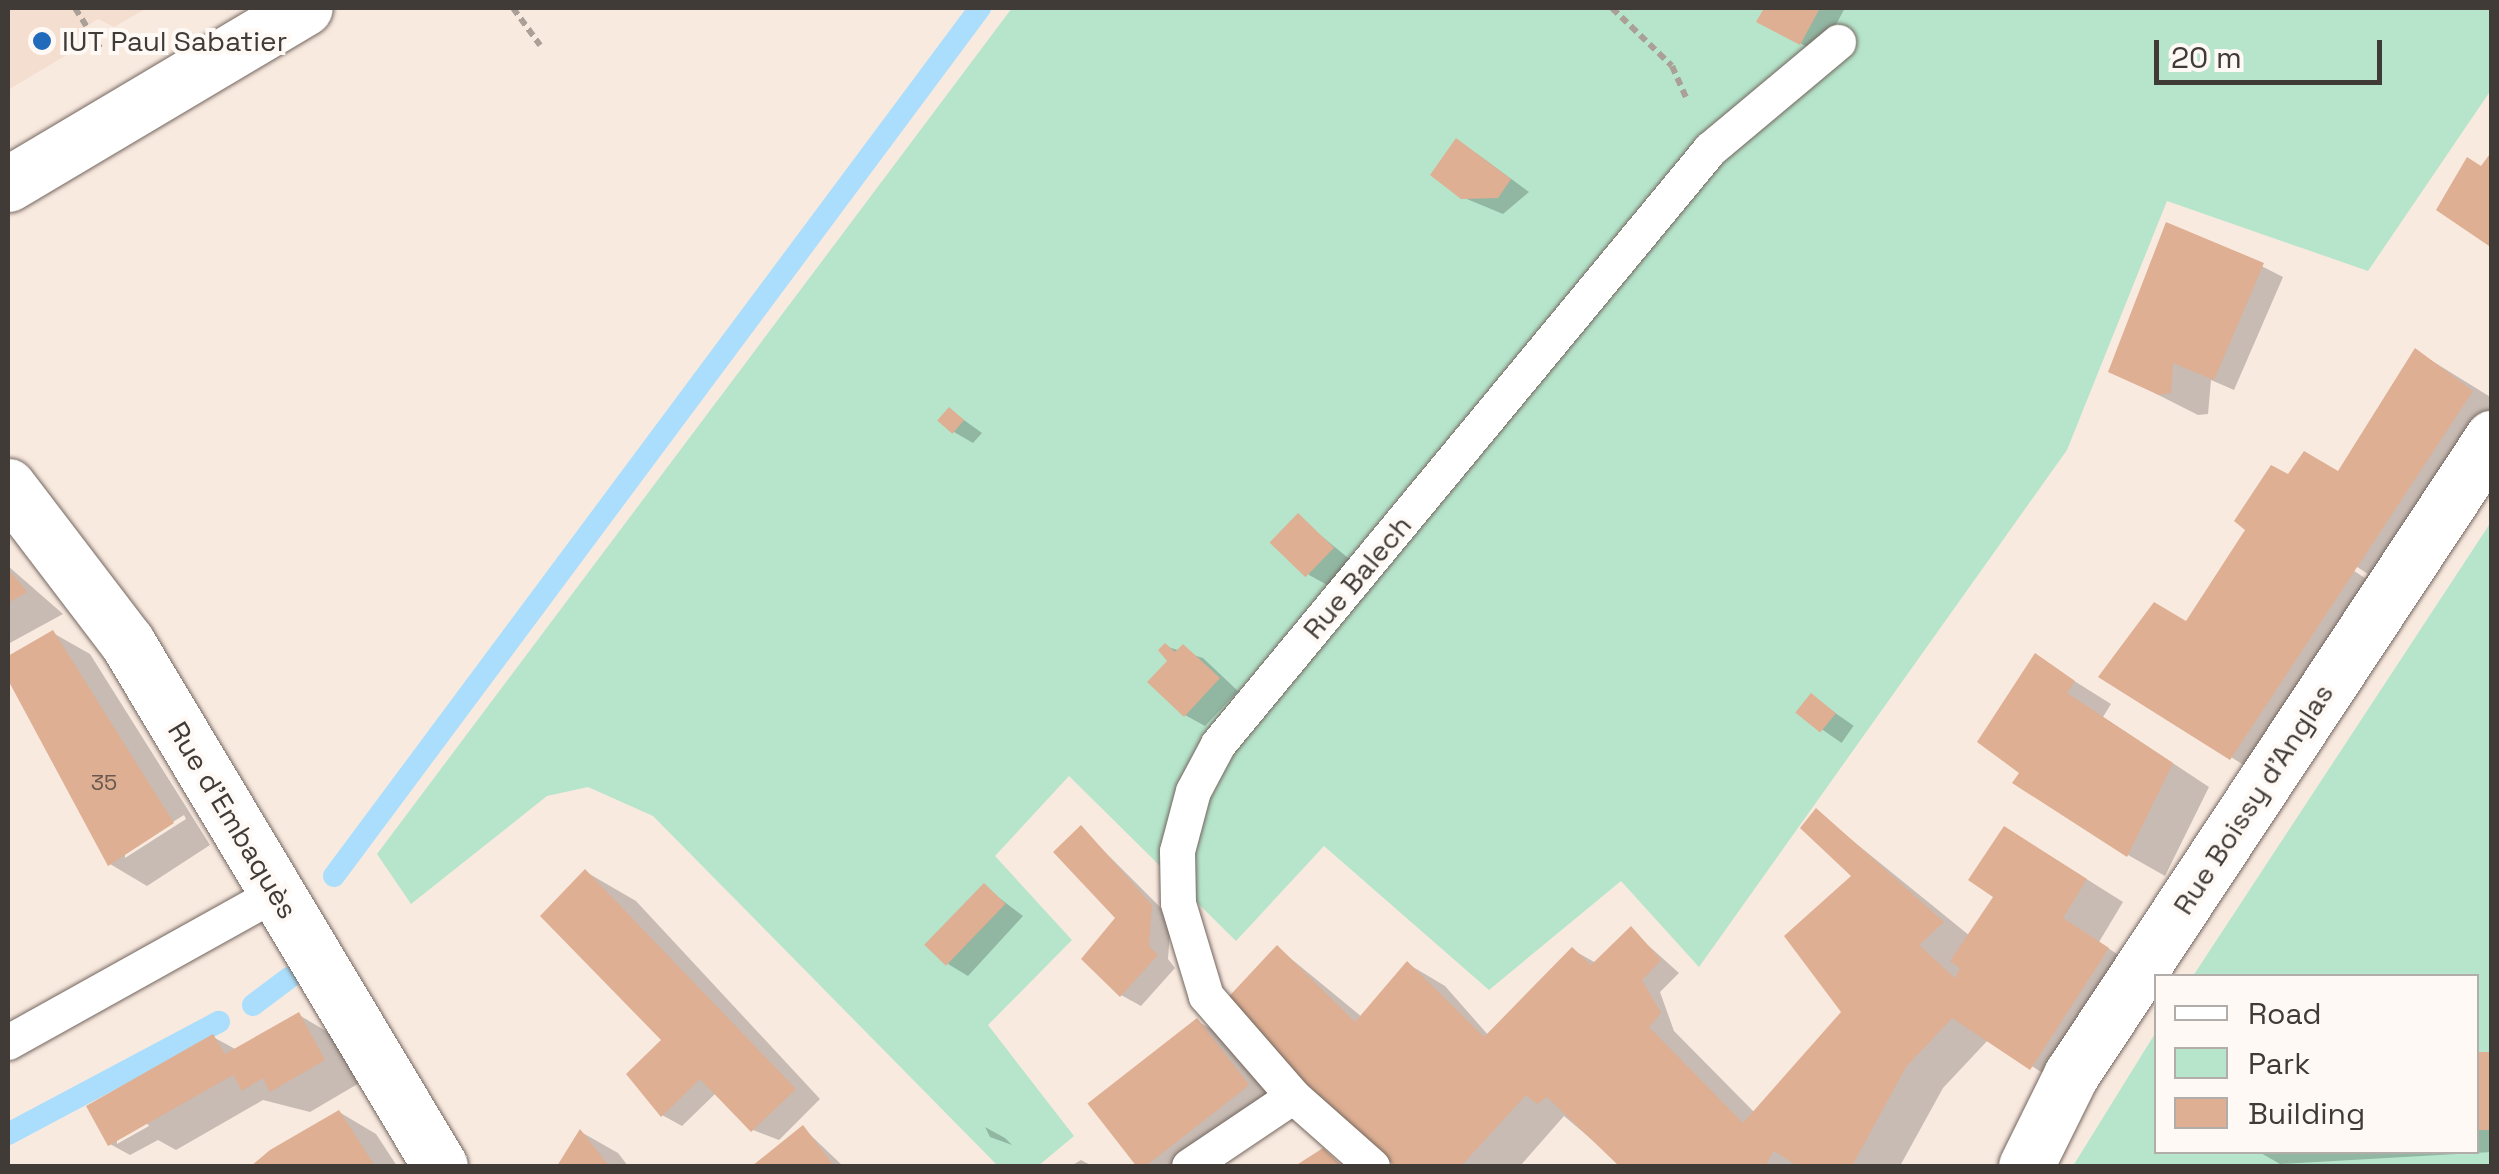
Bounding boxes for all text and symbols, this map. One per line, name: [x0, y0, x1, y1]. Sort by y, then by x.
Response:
scale bar: [2159, 20, 2386, 82]
place label: IUT Paul Sabatier: [62, 24, 288, 58]
marker: IUT Paul Sabatier: [31, 30, 53, 52]
text: 20 m: [2171, 38, 2242, 77]
street label: Rue Balech: [1296, 509, 1418, 645]
street label: Rue Boissy d'Anglas: [2166, 677, 2340, 921]
street label: Rue d'Embaquès: [161, 715, 305, 925]
house number: 35: [91, 770, 117, 796]
legend: [2154, 974, 2479, 1154]
text: Road: [2248, 994, 2322, 1033]
text: Park: [2248, 1044, 2310, 1083]
text: Building: [2248, 1094, 2365, 1133]

